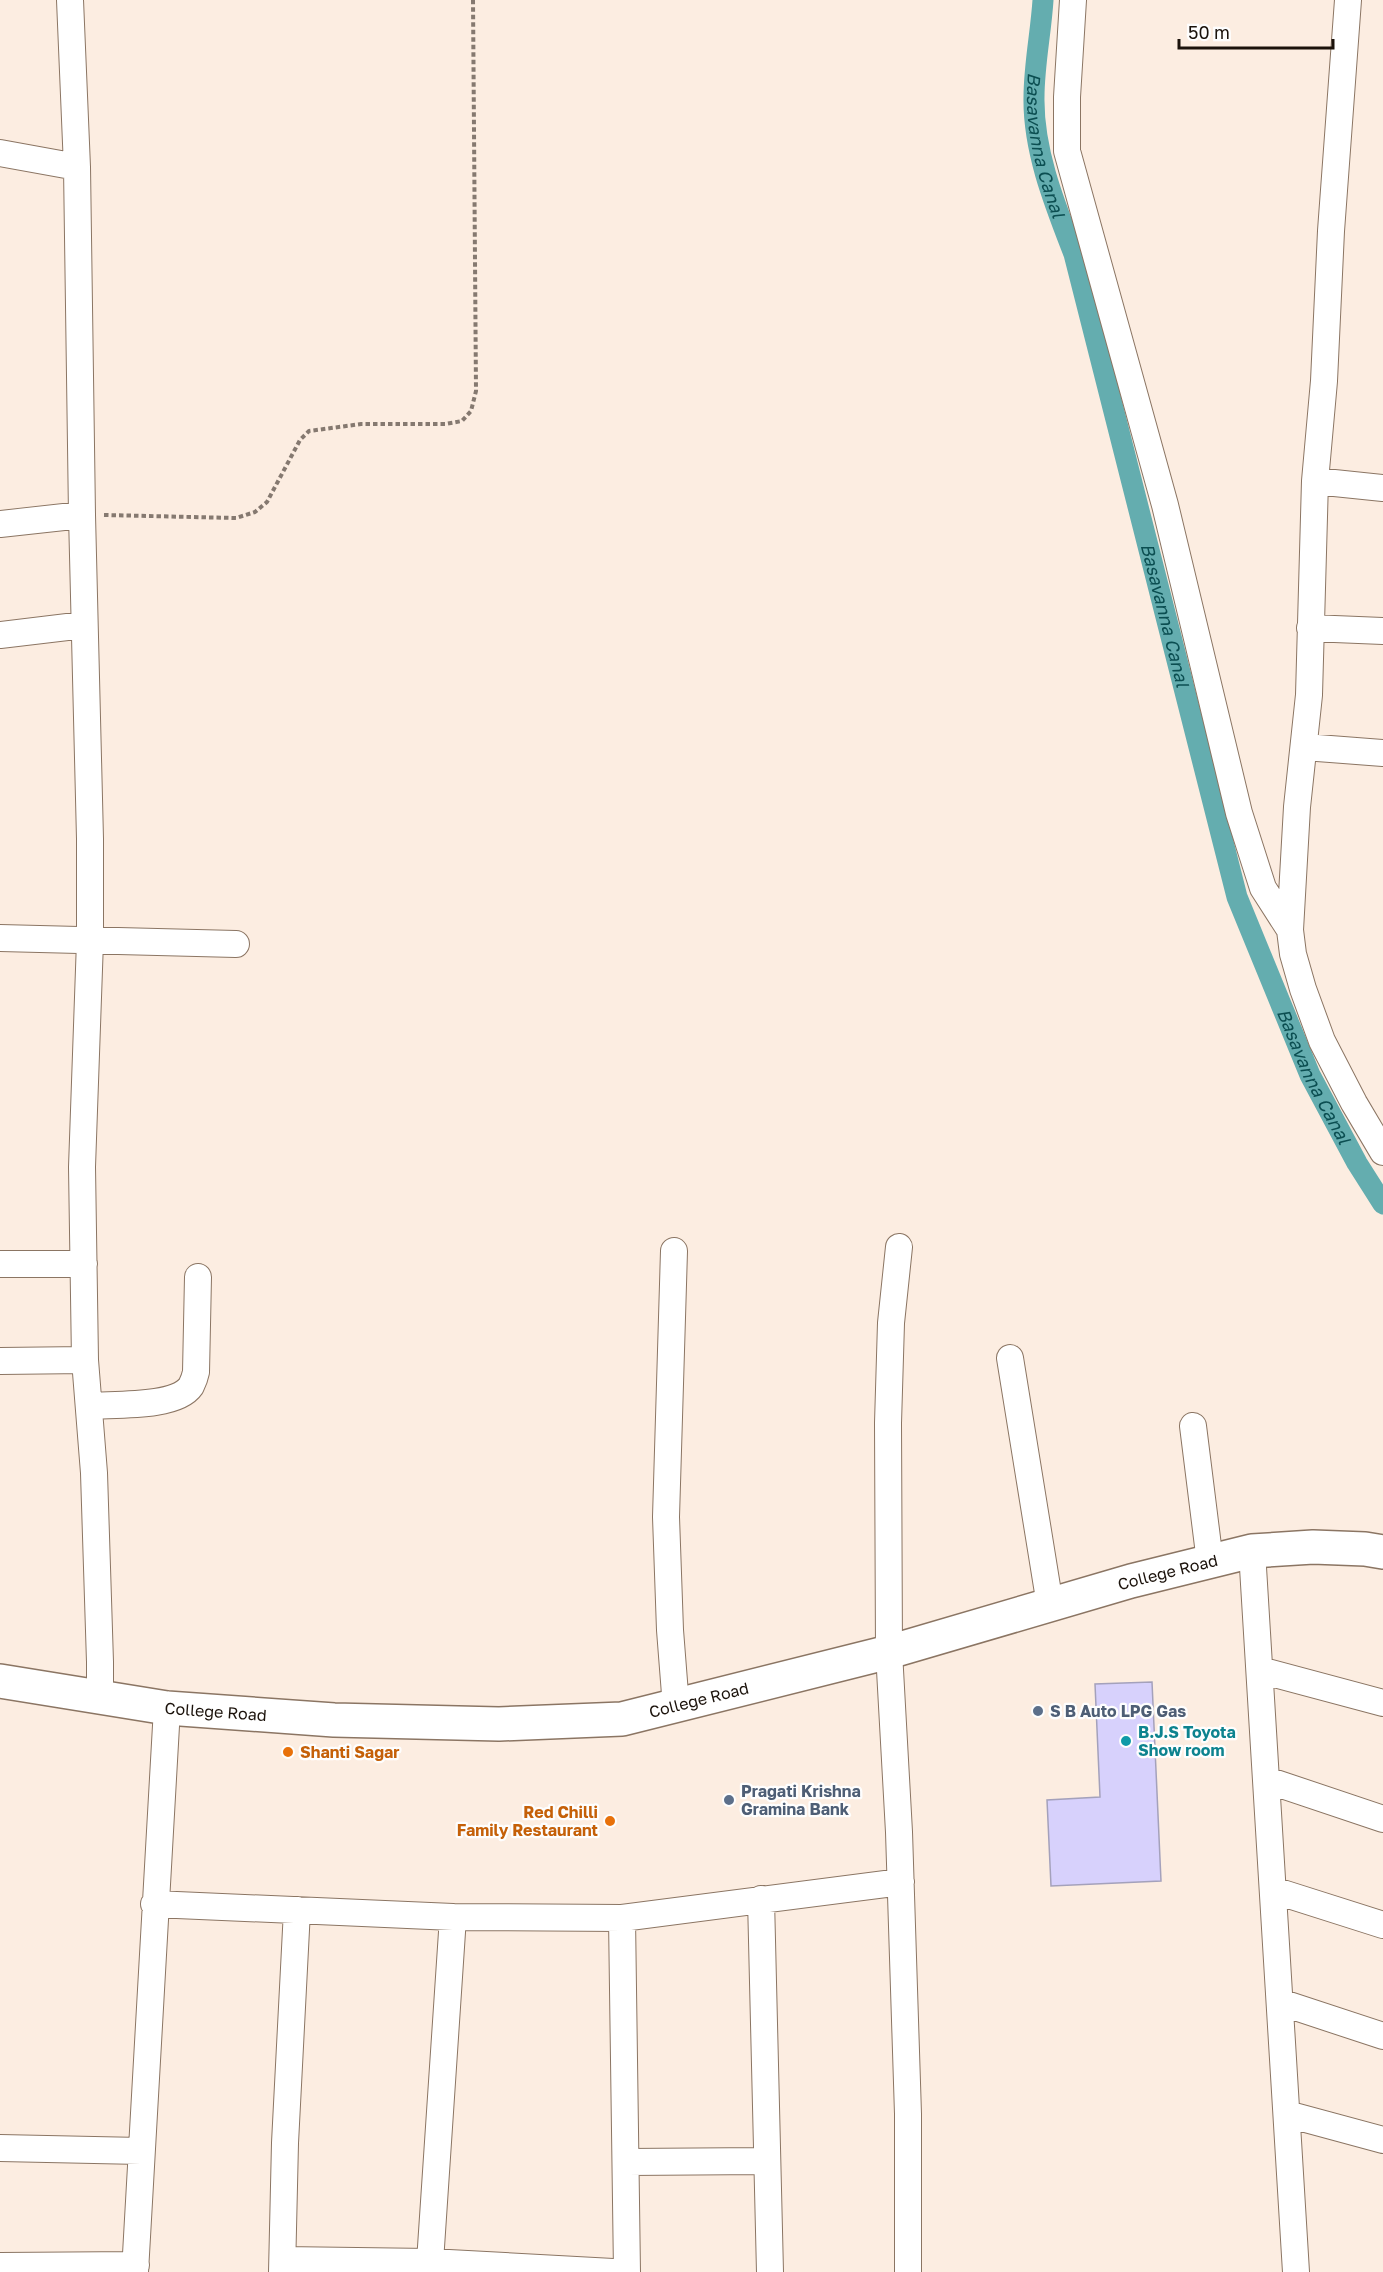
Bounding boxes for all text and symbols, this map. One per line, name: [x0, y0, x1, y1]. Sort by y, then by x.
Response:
scale bar: [1179, 12, 1334, 50]
text: 50 m: [1188, 21, 1230, 43]
water label: Basavanna Canal: [1023, 72, 1071, 222]
water label: Basavanna Canal: [1137, 541, 1195, 690]
water label: Basavanna Canal: [1273, 1005, 1356, 1149]
street label: College Road: [1115, 1550, 1220, 1594]
street label: College Road: [647, 1678, 751, 1722]
street label: College Road: [164, 1698, 267, 1725]
place label: S B Auto LPG Gas: [1050, 1701, 1186, 1721]
marker: S B Auto LPG Gas: [1031, 1704, 1045, 1718]
place label: B.J.S Toyota Show room: [1138, 1722, 1236, 1760]
marker: B.J.S Toyota Show room: [1119, 1734, 1133, 1748]
place label: Shanti Sagar: [300, 1742, 400, 1762]
marker: Shanti Sagar: [281, 1745, 295, 1759]
place label: Pragati Krishna Gramina Bank: [741, 1781, 861, 1819]
marker: Pragati Krishna Gramina Bank: [722, 1793, 736, 1807]
place label: Red Chilli Family Restaurant: [457, 1802, 598, 1840]
marker: Red Chilli Family Restaurant: [603, 1814, 617, 1828]

